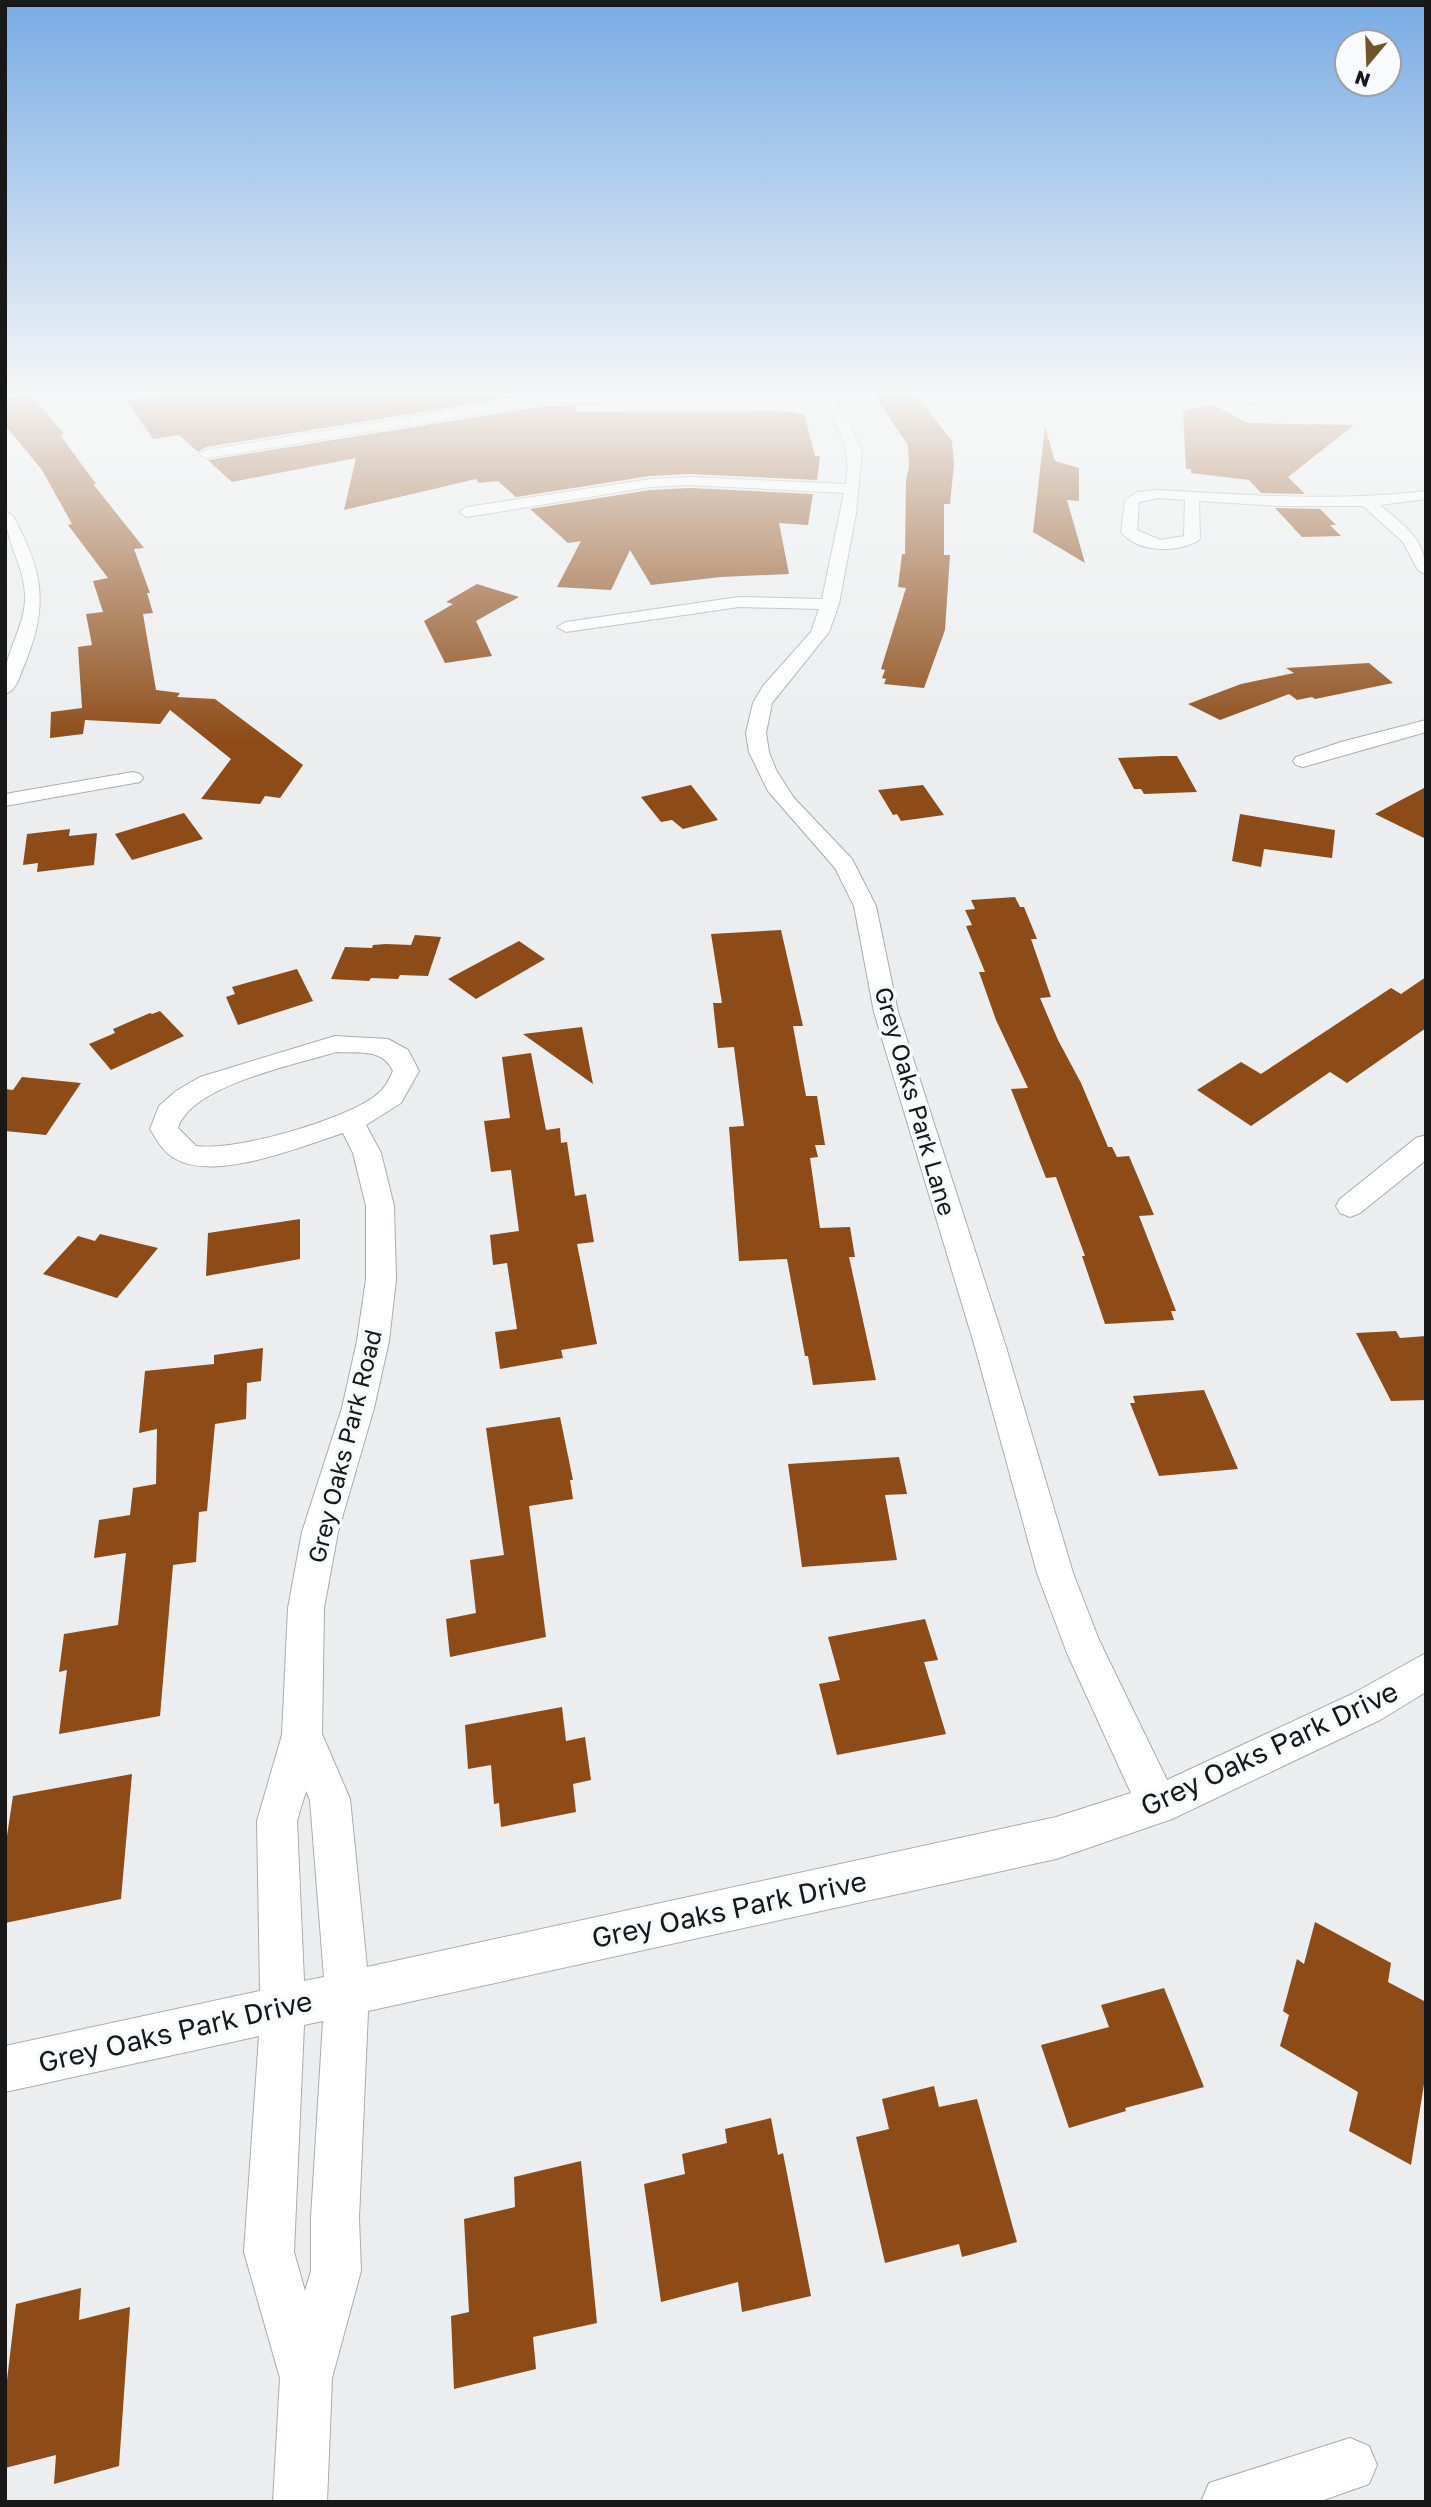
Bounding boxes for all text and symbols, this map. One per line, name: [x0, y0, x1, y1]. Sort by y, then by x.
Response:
north arrow: [1333, 28, 1403, 98]
text: N: [1352, 66, 1373, 93]
street label: Grey Oaks Park Lane: [869, 983, 963, 1219]
street label: Grey Oaks Park Road: [301, 1326, 387, 1566]
street label: Grey Oaks Park Drive: [1135, 1674, 1403, 1822]
street label: Grey Oaks Park Drive: [589, 1864, 869, 1954]
street label: Grey Oaks Park Drive: [35, 1983, 315, 2079]

